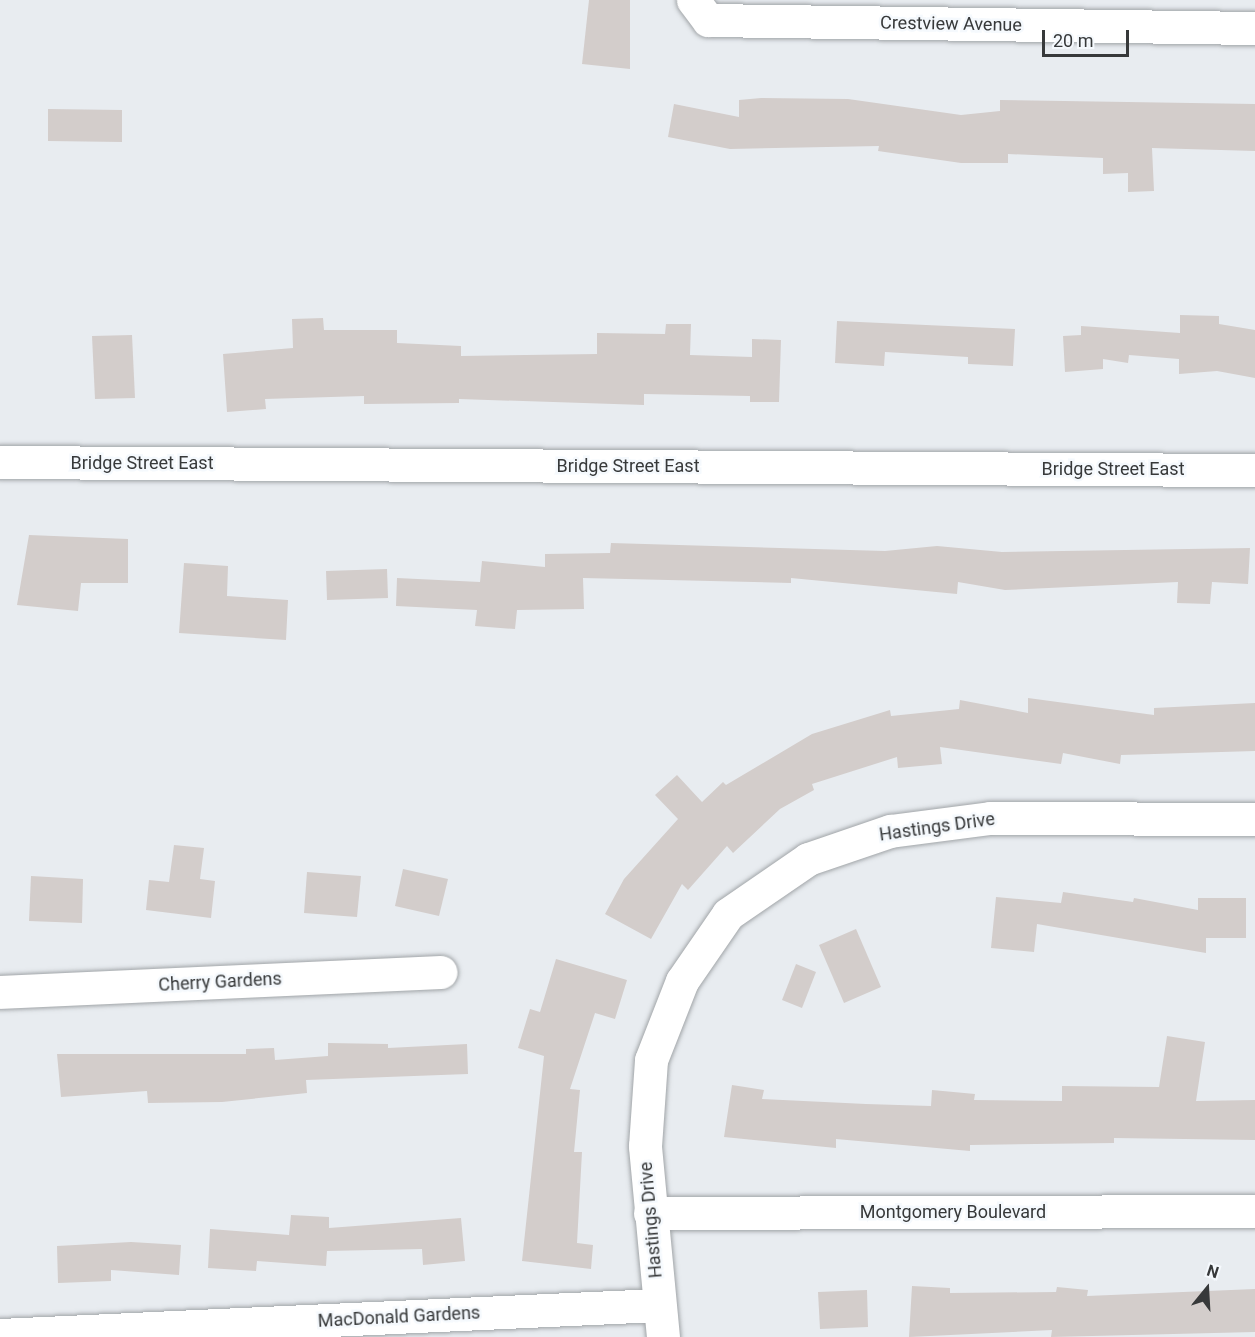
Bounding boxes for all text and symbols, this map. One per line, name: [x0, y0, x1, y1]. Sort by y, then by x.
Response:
street label: Crestview Avenue: [880, 12, 1022, 36]
scale bar: [1045, 18, 1132, 56]
text: 20 m: [1053, 30, 1093, 51]
street label: Bridge Street East: [70, 452, 214, 474]
street label: Bridge Street East: [556, 455, 700, 477]
street label: Bridge Street East: [1041, 458, 1185, 480]
street label: Hastings Drive: [878, 808, 996, 846]
street label: Cherry Gardens: [158, 968, 282, 996]
street label: Hastings Drive: [635, 1161, 667, 1279]
street label: Montgomery Boulevard: [860, 1201, 1046, 1223]
north arrow: [1177, 1259, 1237, 1319]
text: N: [1204, 1261, 1221, 1282]
street label: MacDonald Gardens: [317, 1302, 481, 1332]

